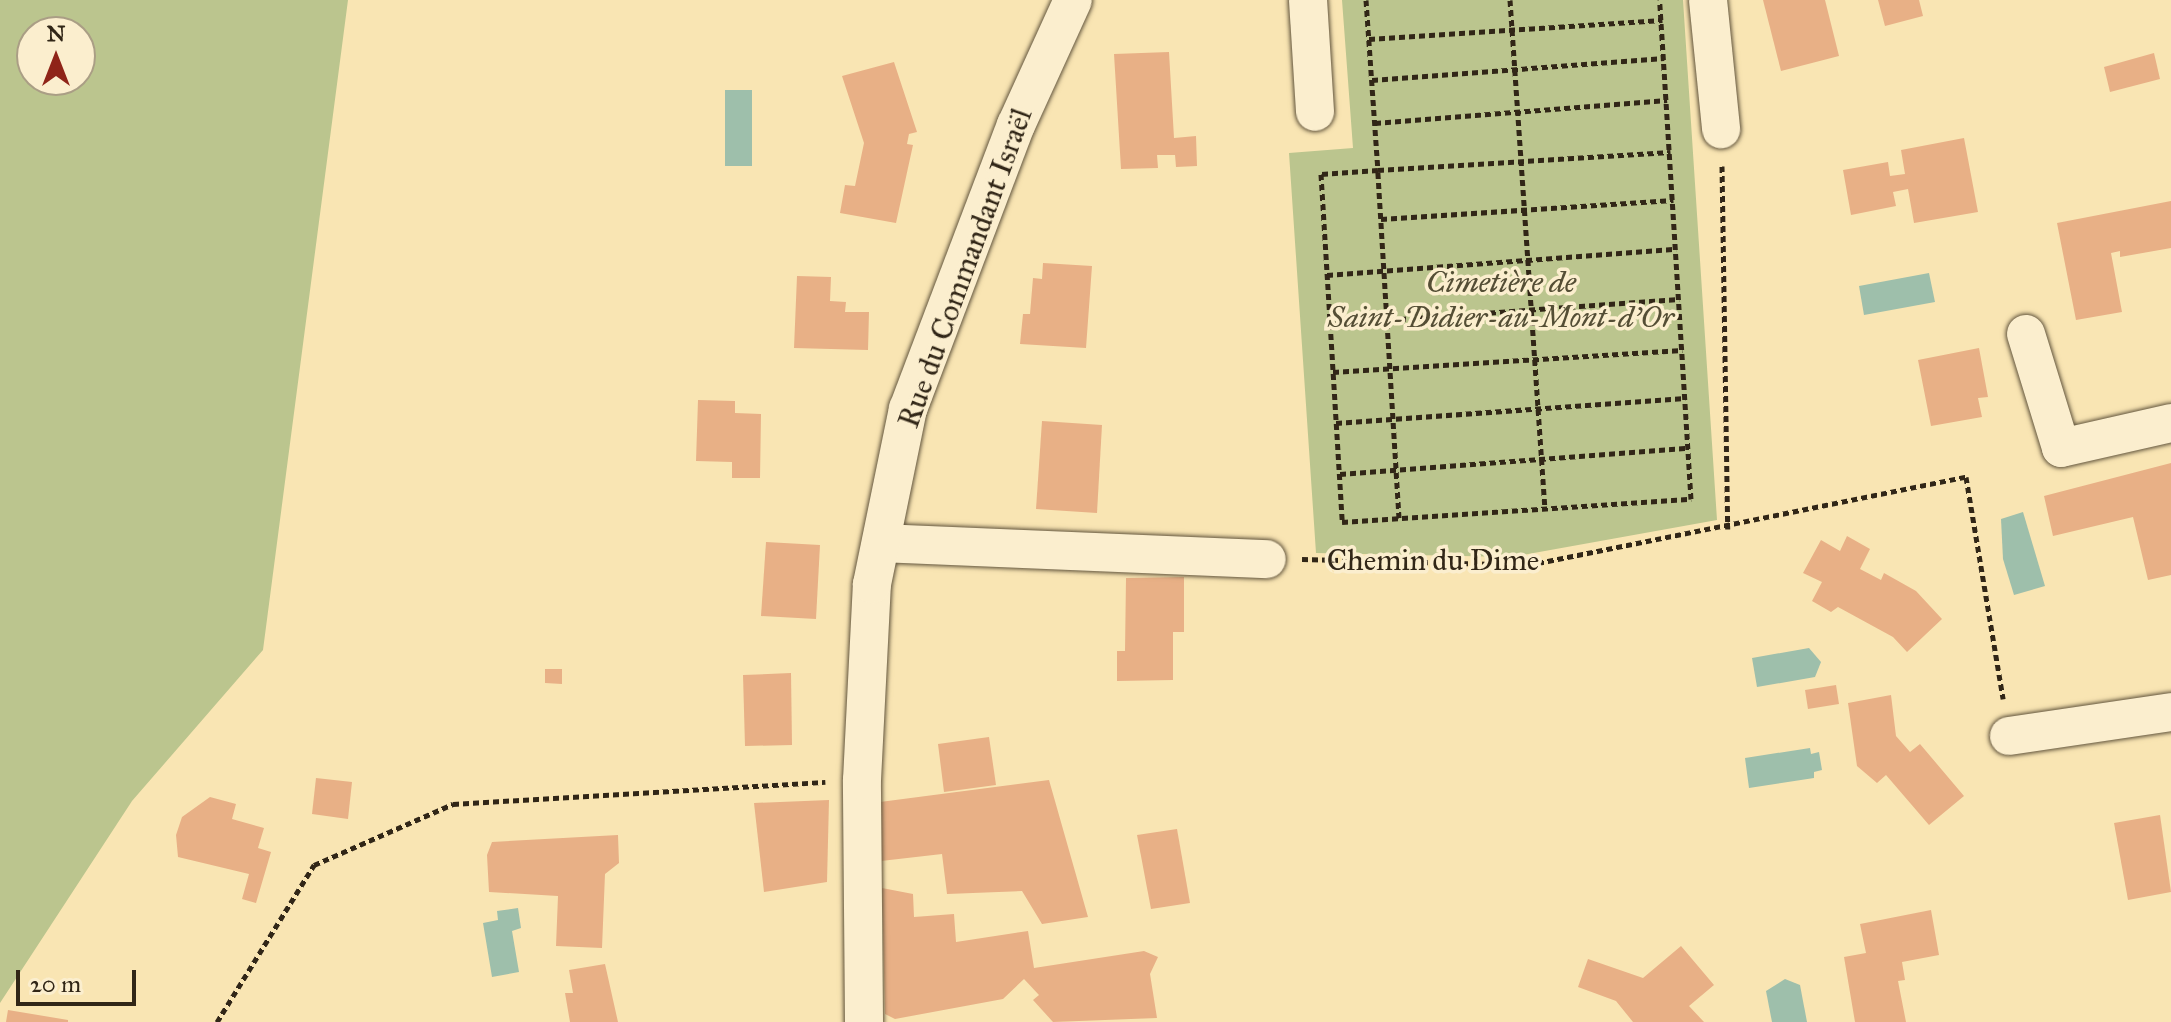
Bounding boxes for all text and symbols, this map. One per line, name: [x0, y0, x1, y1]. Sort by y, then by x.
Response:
north arrow: [16, 16, 96, 96]
text: N: [47, 20, 65, 47]
street label: Rue du Commandant Israël: [890, 103, 1040, 433]
park label: Cimetière de Saint-Didier-au-Mont-d'Or: [1328, 264, 1674, 334]
street label: Chemin du Dime: [1327, 542, 1539, 578]
scale bar: [20, 954, 140, 1004]
text: 20 m: [30, 969, 81, 999]

